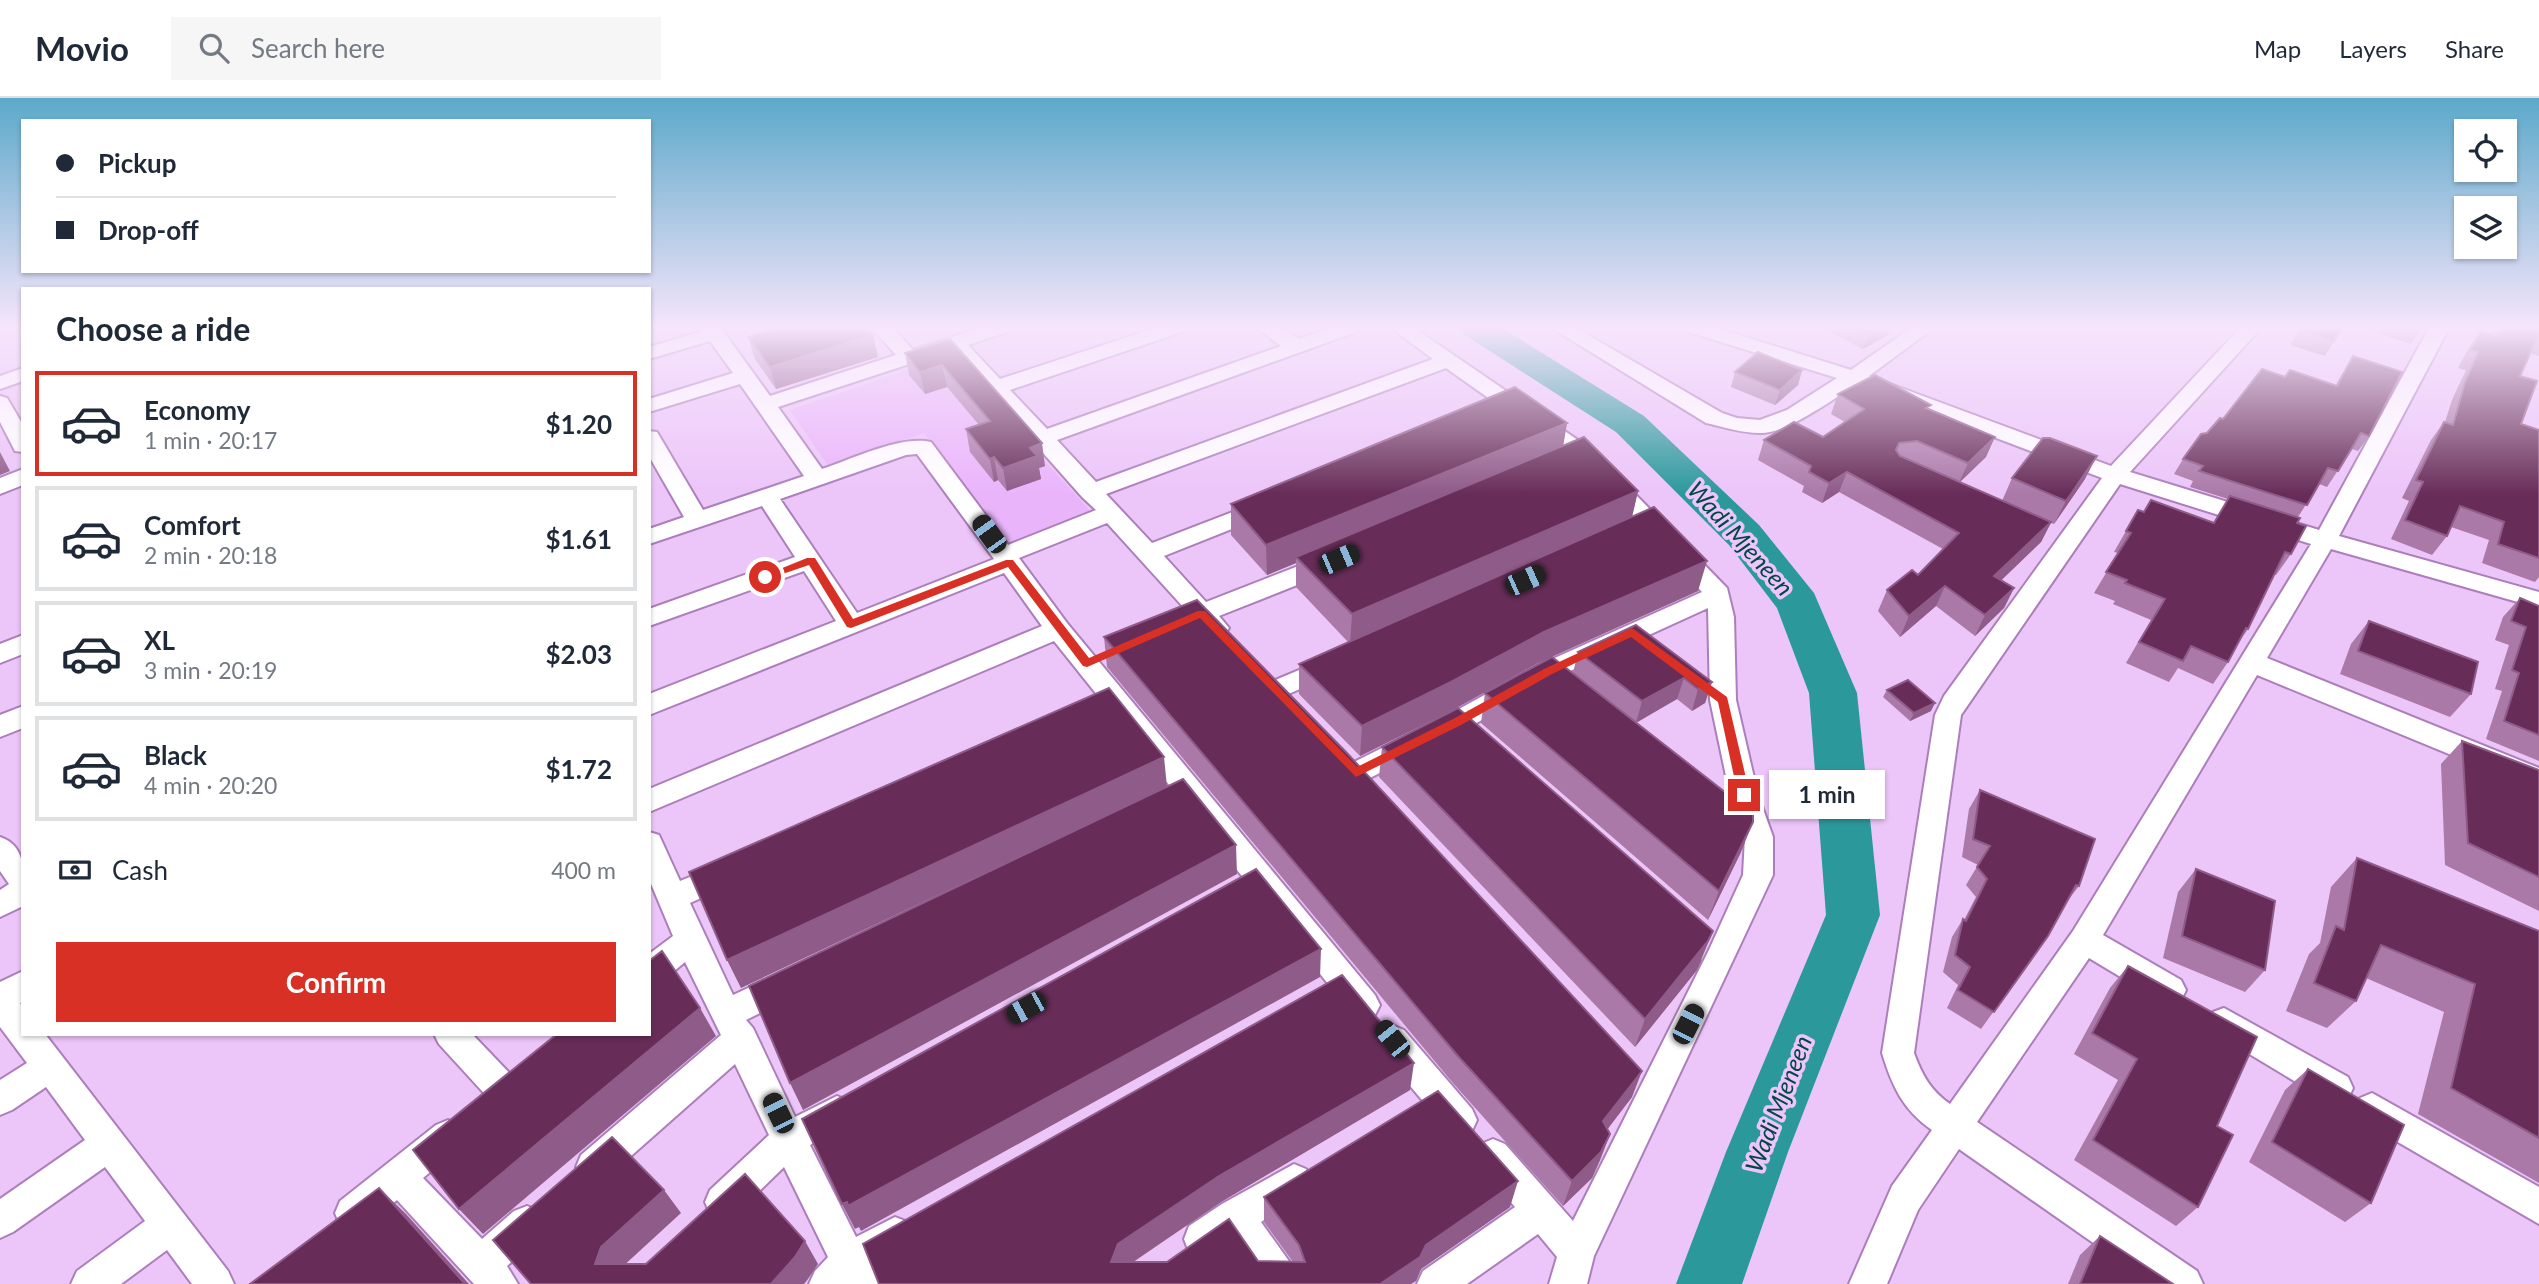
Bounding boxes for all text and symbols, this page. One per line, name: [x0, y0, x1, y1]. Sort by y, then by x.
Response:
search box: [171, 17, 661, 80]
text: Movio: [35, 28, 129, 68]
icon: search: [195, 29, 233, 67]
text: Search here: [251, 32, 385, 64]
text: Map: [2254, 34, 2301, 63]
text: Layers: [2339, 34, 2407, 63]
text: Share: [2445, 34, 2504, 63]
map controls: [2454, 119, 2517, 259]
button: locate: [2454, 119, 2517, 182]
text: Pickup: [98, 147, 177, 179]
button: layers: [2454, 196, 2517, 259]
text: Drop-off: [98, 214, 199, 246]
text: Choose a ride: [56, 309, 250, 348]
icon: car: [60, 392, 123, 455]
text: Economy: [144, 394, 250, 426]
text: $1.20: [546, 408, 612, 440]
text: 1 min · 20:17: [144, 426, 277, 454]
water label: Wadi Mjeneen: [1682, 475, 1800, 601]
icon: car: [60, 507, 123, 570]
text: Comfort: [144, 509, 241, 541]
car: [969, 511, 1010, 557]
text: $1.61: [546, 523, 612, 555]
text: 2 min · 20:18: [144, 541, 277, 569]
car: [1316, 541, 1363, 577]
route start: [749, 561, 781, 593]
car: [1502, 562, 1549, 598]
icon: car: [60, 622, 123, 685]
text: XL: [144, 624, 175, 656]
text: $2.03: [546, 638, 612, 670]
text: 3 min · 20:19: [144, 656, 277, 684]
icon: car: [60, 737, 123, 800]
text: Black: [144, 739, 207, 771]
text: $1.72: [546, 753, 612, 785]
callout: 1 min: [1768, 770, 1884, 820]
text: 4 min · 20:20: [144, 771, 277, 799]
route end: [1728, 779, 1760, 811]
text: 1 min: [1798, 780, 1856, 808]
icon: cash: [56, 851, 94, 889]
text: Cash: [112, 854, 168, 886]
text: 400 m: [551, 856, 616, 884]
button: Confirm: [56, 942, 616, 1022]
car: [1003, 989, 1050, 1027]
car: [1670, 1001, 1707, 1047]
car: [1371, 1016, 1414, 1062]
water label: Wadi Mjeneen: [1738, 1031, 1817, 1176]
car: [760, 1090, 797, 1136]

